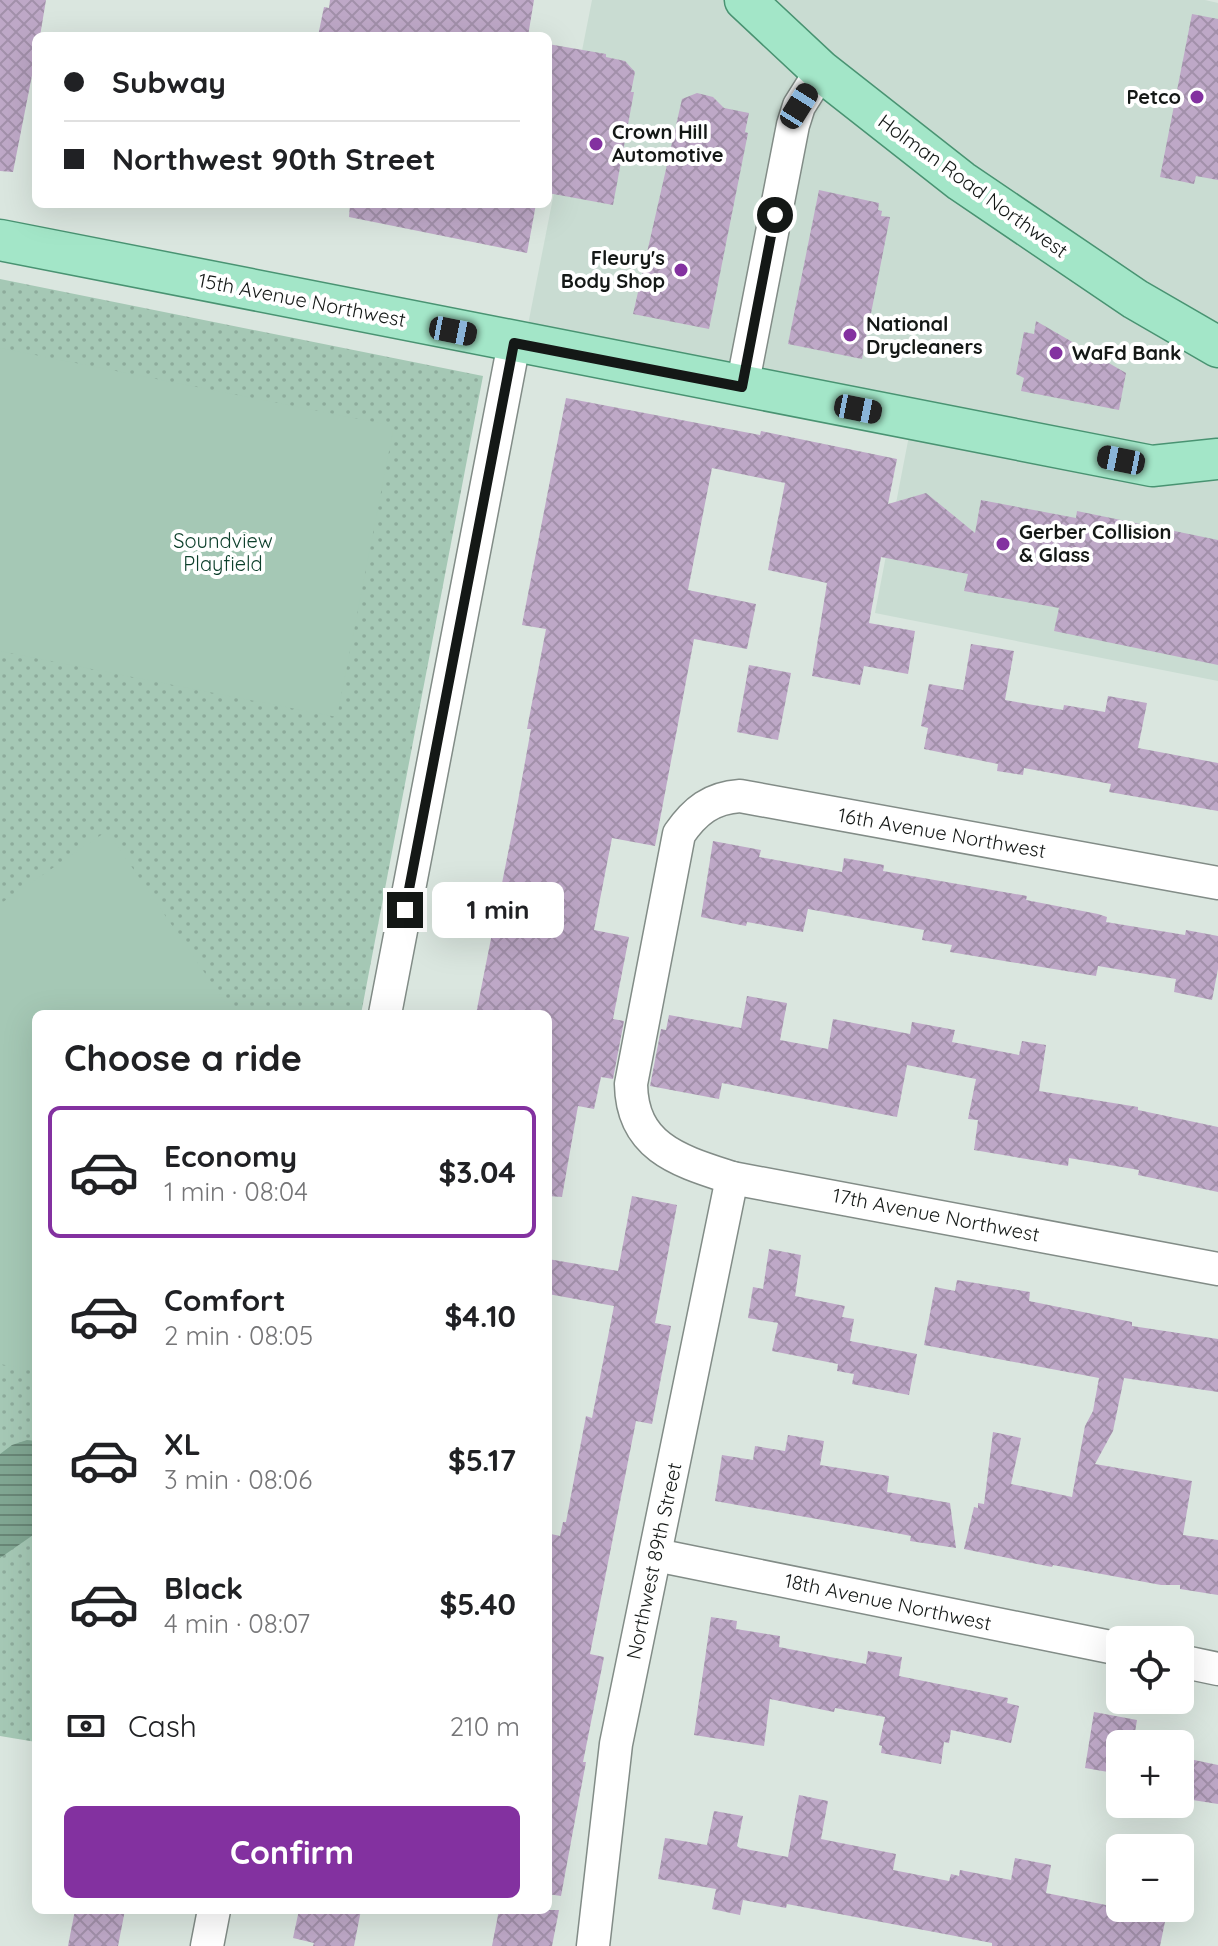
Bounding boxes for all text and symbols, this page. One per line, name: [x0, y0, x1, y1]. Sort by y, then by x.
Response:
text: Subway: [112, 63, 226, 101]
car: [776, 79, 822, 133]
place label: Petco: [1126, 84, 1181, 109]
marker: Petco: [1188, 88, 1206, 106]
street label: Holman Road Northwest: [874, 108, 1073, 263]
place label: Crown Hill Automotive: [612, 119, 724, 167]
marker: Crown Hill Automotive: [587, 135, 605, 153]
text: Northwest 90th Street: [112, 140, 435, 178]
route start: [757, 197, 793, 233]
place label: Fleury's Body Shop: [561, 245, 665, 293]
marker: Fleury's Body Shop: [672, 261, 690, 279]
street label: 15th Avenue Northwest: [196, 267, 408, 332]
place label: National Drycleaners: [866, 311, 983, 359]
car: [427, 315, 479, 347]
marker: National Drycleaners: [841, 326, 859, 344]
place label: WaFd Bank: [1072, 340, 1181, 365]
marker: WaFd Bank: [1047, 344, 1065, 362]
car: [832, 393, 884, 425]
car: [1095, 444, 1147, 476]
place label: Gerber Collision & Glass: [1019, 519, 1171, 567]
park label: Soundview Playfield: [173, 528, 273, 576]
marker: Gerber Collision & Glass: [994, 535, 1012, 553]
street label: 16th Avenue Northwest: [836, 802, 1048, 863]
callout: 1 min: [433, 882, 565, 938]
route end: [387, 892, 423, 928]
text: 1 min: [467, 893, 530, 926]
text: Choose a ride: [64, 1035, 302, 1080]
icon: car: [68, 1136, 140, 1208]
text: Economy: [164, 1137, 297, 1175]
text: $3.04: [438, 1153, 516, 1191]
text: 1 min · 08:04: [164, 1175, 308, 1208]
street label: 17th Avenue Northwest: [831, 1182, 1042, 1247]
icon: car: [68, 1280, 140, 1352]
text: Comfort: [164, 1281, 285, 1319]
text: $4.10: [444, 1297, 516, 1335]
text: 2 min · 08:05: [164, 1319, 313, 1352]
icon: car: [68, 1424, 140, 1496]
text: XL: [164, 1425, 201, 1463]
text: $5.17: [448, 1441, 516, 1479]
street label: Northwest 89th Street: [620, 1460, 687, 1662]
text: 3 min · 08:06: [164, 1463, 312, 1496]
street label: 18th Avenue Northwest: [782, 1567, 994, 1636]
icon: car: [68, 1568, 140, 1640]
text: Black: [164, 1569, 243, 1607]
text: $5.40: [439, 1585, 516, 1623]
text: 4 min · 08:07: [164, 1607, 310, 1640]
map controls: [1106, 1626, 1194, 1922]
button: locate: [1106, 1626, 1194, 1714]
icon: cash: [64, 1704, 108, 1748]
text: Cash: [128, 1707, 197, 1745]
text: 210 m: [450, 1710, 520, 1743]
button: +: [1106, 1730, 1194, 1818]
button: Confirm: [64, 1806, 520, 1898]
button: −: [1106, 1834, 1194, 1922]

